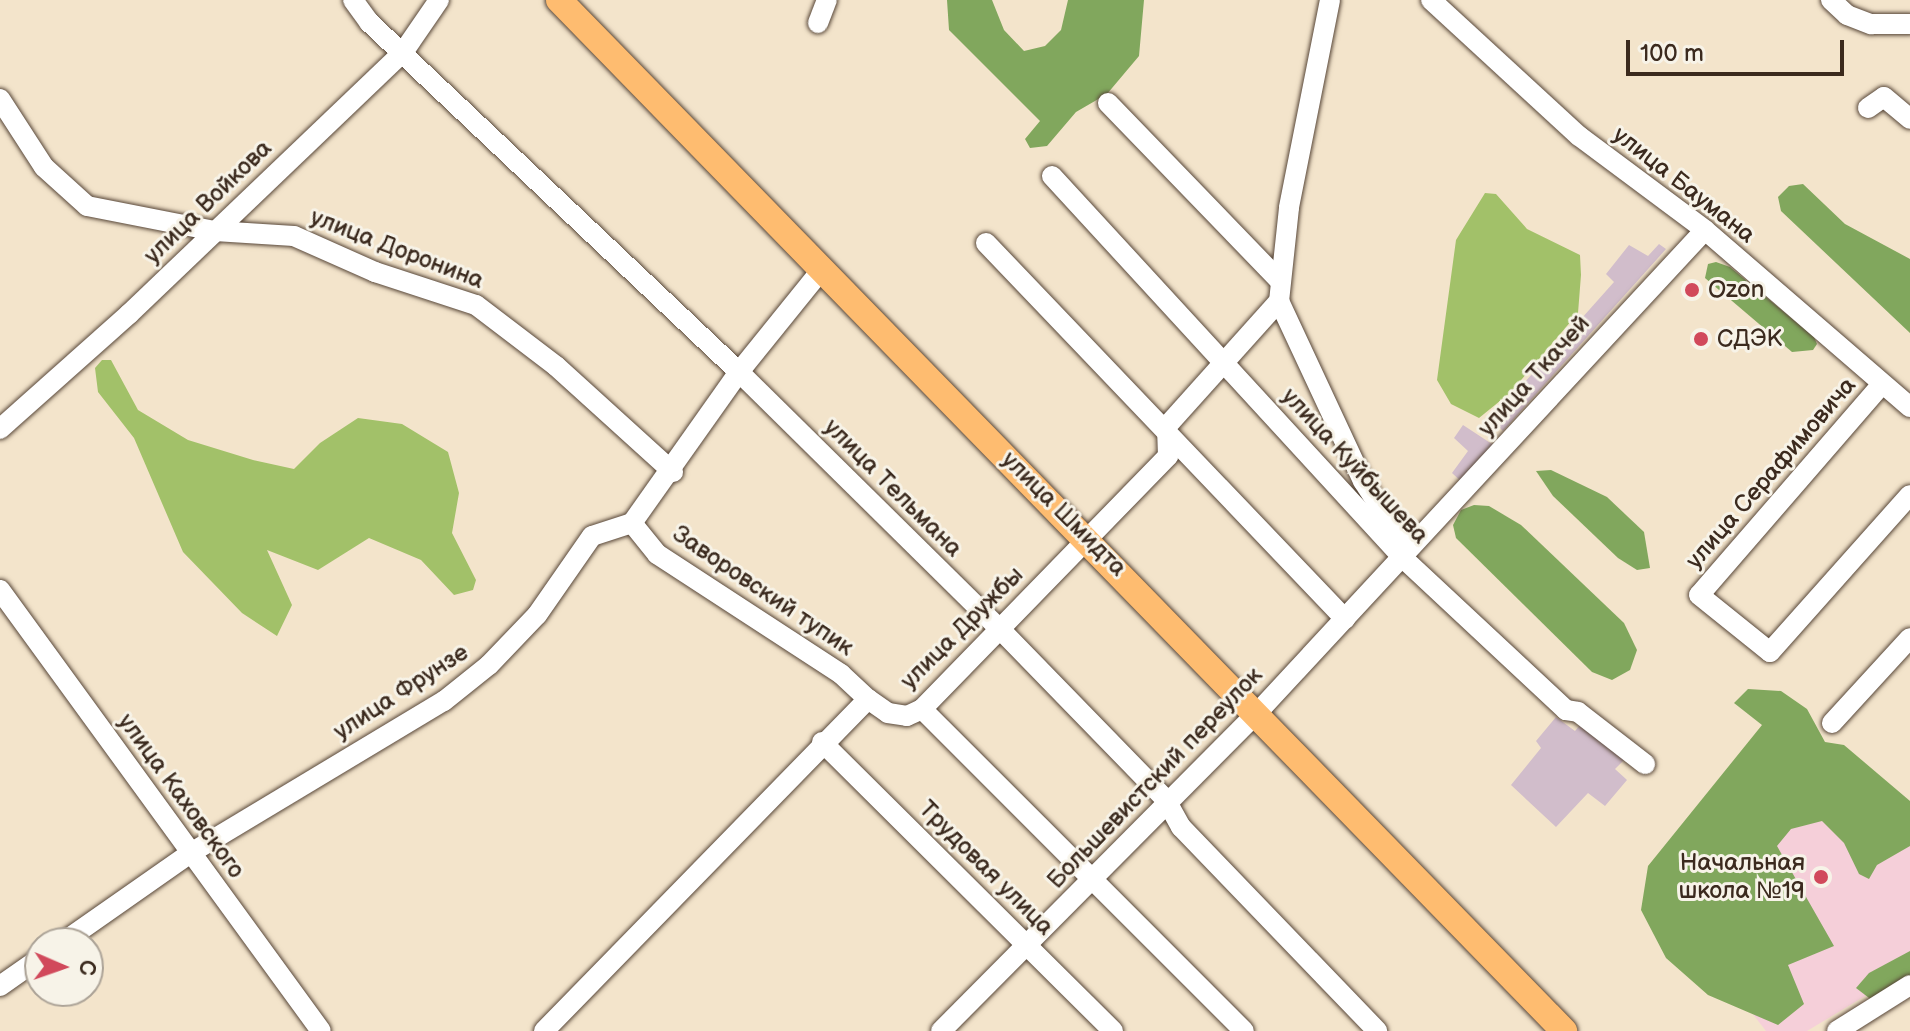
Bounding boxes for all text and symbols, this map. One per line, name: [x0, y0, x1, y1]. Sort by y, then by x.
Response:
scale bar: [1630, 24, 1848, 74]
text: 100 m: [1640, 39, 1704, 68]
street label: улица Баумана: [1607, 121, 1761, 249]
street label: улица Войкова: [138, 134, 278, 270]
street label: улица Доронина: [306, 203, 488, 295]
place label: Ozon: [1708, 276, 1764, 304]
marker: Ozon: [1683, 281, 1701, 299]
street label: улица Ткачей: [1472, 310, 1596, 442]
place label: СДЭК: [1717, 325, 1782, 353]
marker: СДЭК: [1692, 330, 1710, 348]
street label: улица Серафимовича: [1680, 371, 1862, 575]
street label: улица Куйбышева: [1276, 382, 1434, 550]
street label: улица Тельмана: [818, 413, 968, 563]
street label: улица Шмидта: [996, 446, 1132, 582]
street label: Заворовский тупик: [667, 520, 859, 662]
street label: улица Дружбы: [895, 561, 1029, 695]
street label: улица Фрунзе: [328, 638, 474, 746]
street label: Большевистский переулок: [1041, 661, 1269, 895]
street label: улица Каховского: [112, 708, 250, 884]
street label: Трудовая улица: [913, 795, 1059, 941]
place label: Начальная школа №19: [1679, 849, 1805, 905]
marker: Начальная школа №19: [1812, 868, 1830, 886]
north arrow: [24, 927, 104, 1007]
text: С: [73, 960, 100, 976]

